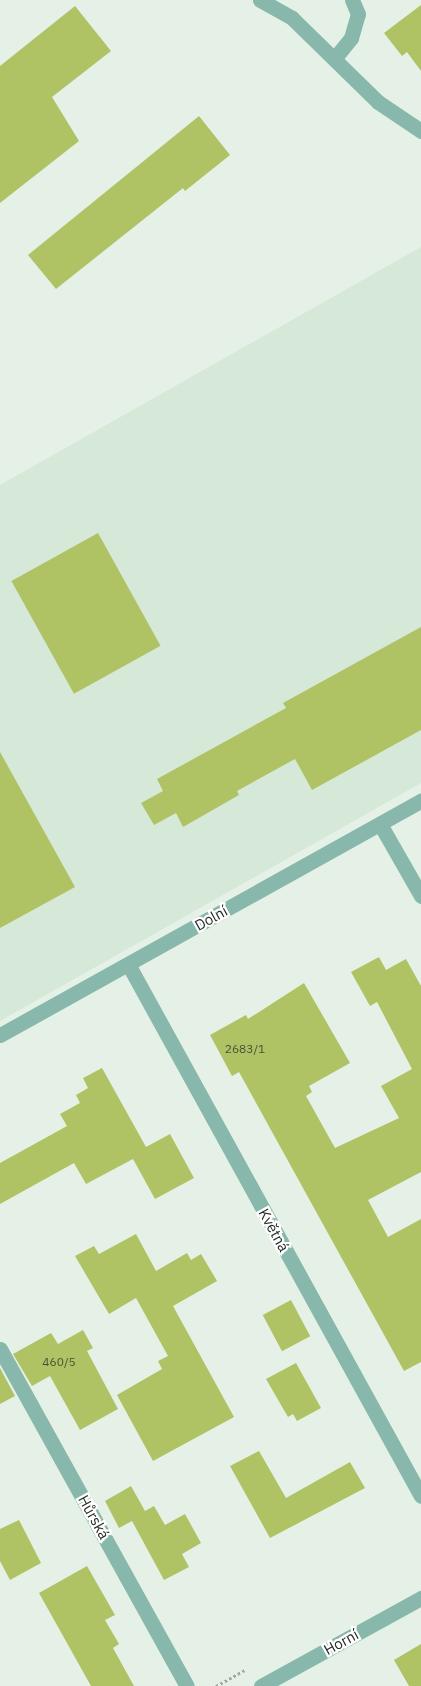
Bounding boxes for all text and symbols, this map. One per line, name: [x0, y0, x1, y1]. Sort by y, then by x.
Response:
street label: Dolní: [191, 902, 231, 934]
house number: 2683/1: [225, 1042, 265, 1056]
street label: Květná: [255, 1205, 293, 1255]
house number: 460/5: [42, 1355, 76, 1369]
street label: Hůrská: [75, 1492, 113, 1542]
street label: Horní: [321, 1625, 361, 1659]

